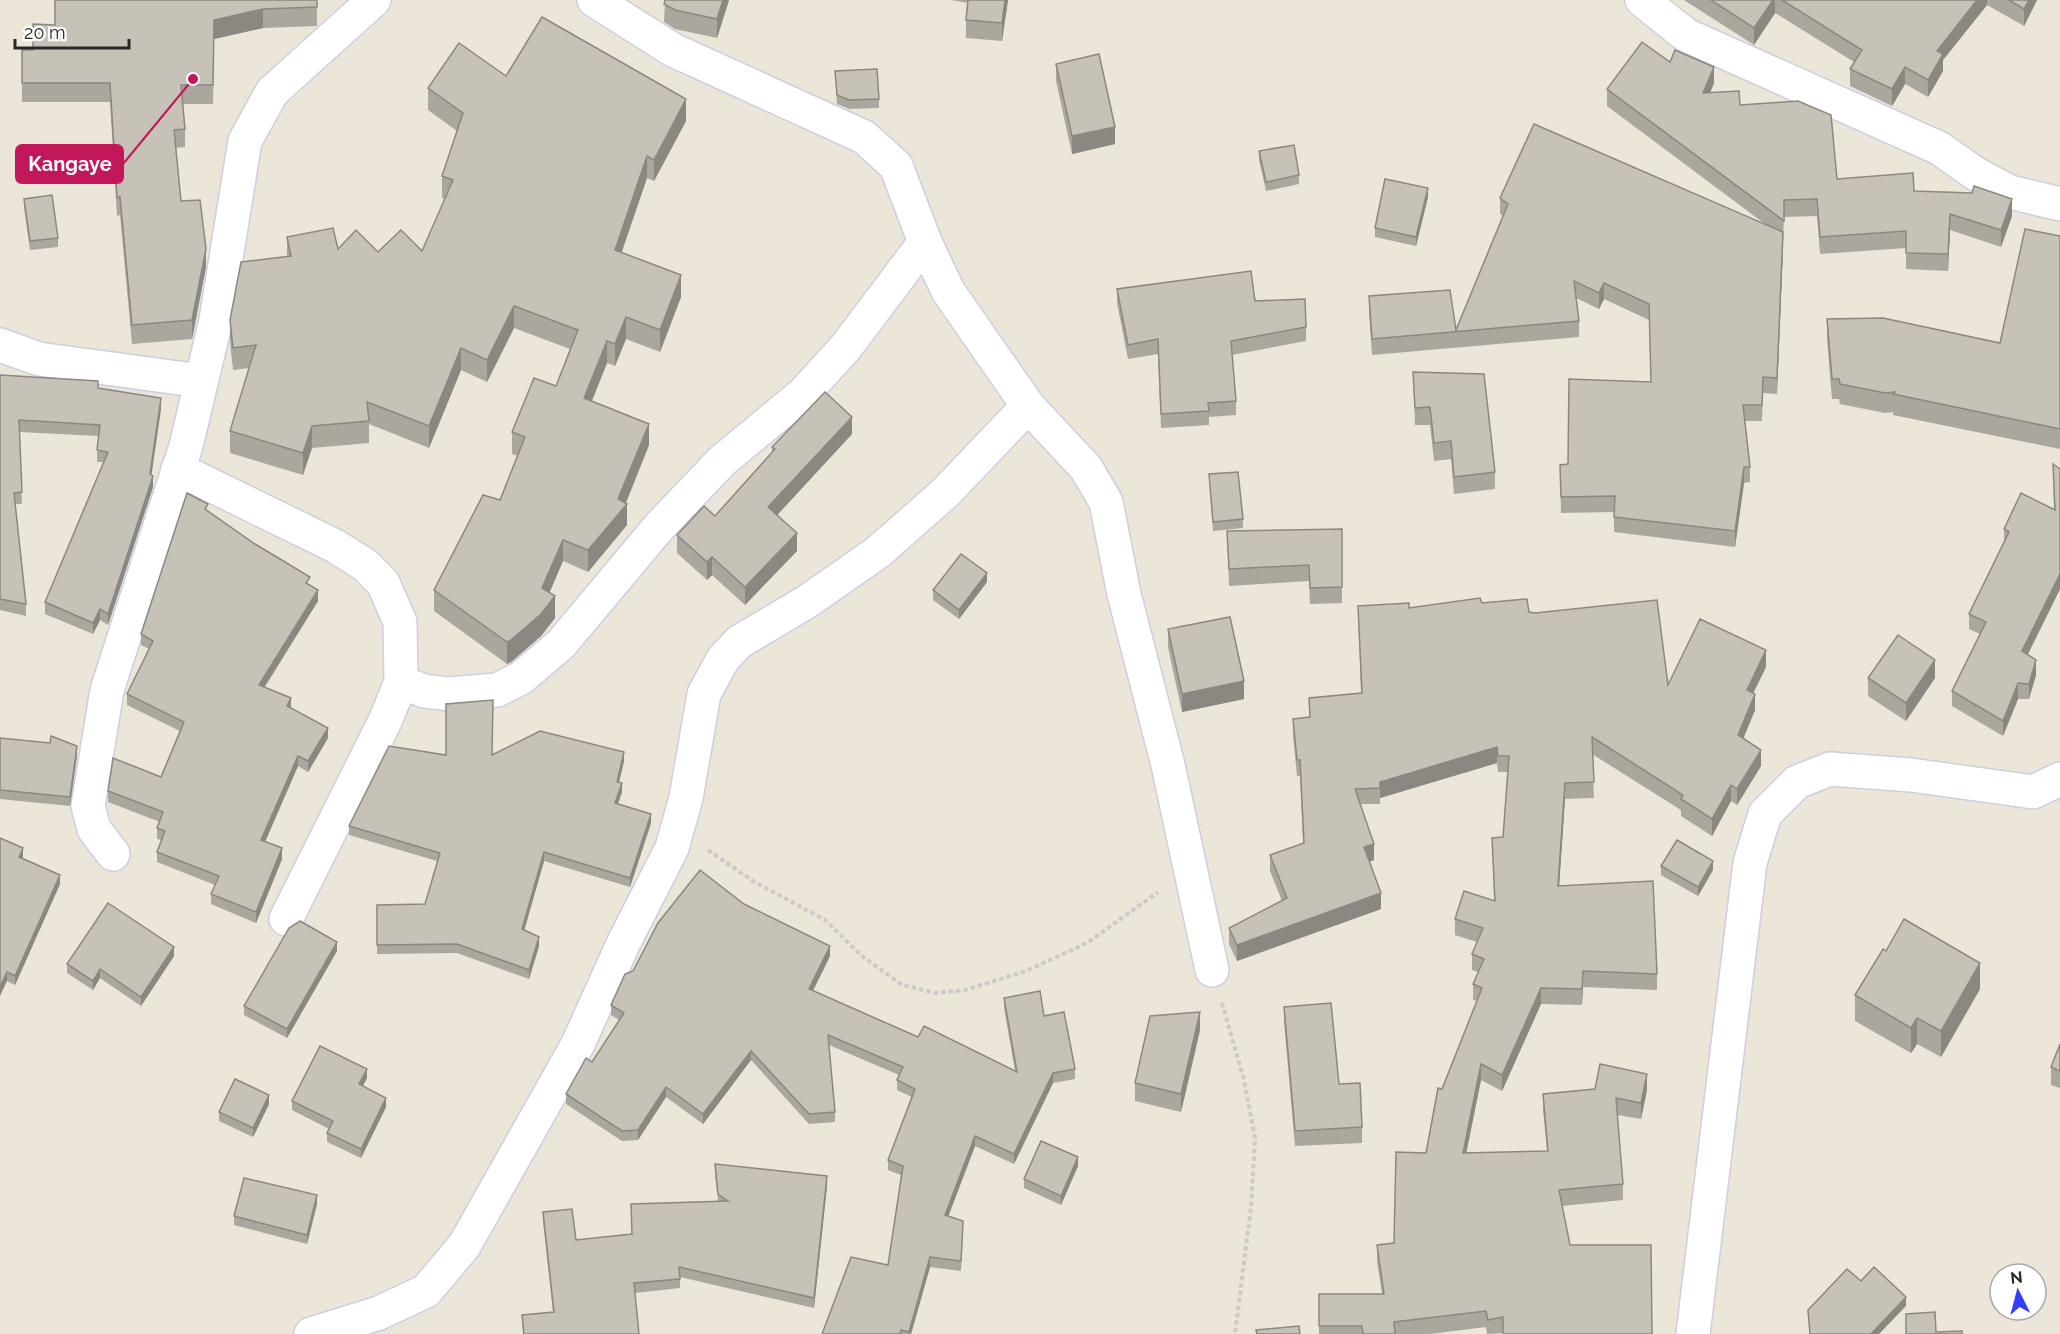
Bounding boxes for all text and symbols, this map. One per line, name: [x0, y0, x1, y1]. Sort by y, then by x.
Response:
scale bar: [15, 12, 129, 50]
text: 20 m: [24, 22, 66, 43]
callout: Kangaye: [16, 145, 123, 183]
text: Kangaye: [28, 152, 112, 176]
north arrow: [1988, 1262, 2048, 1322]
text: N: [2009, 1267, 2024, 1288]

